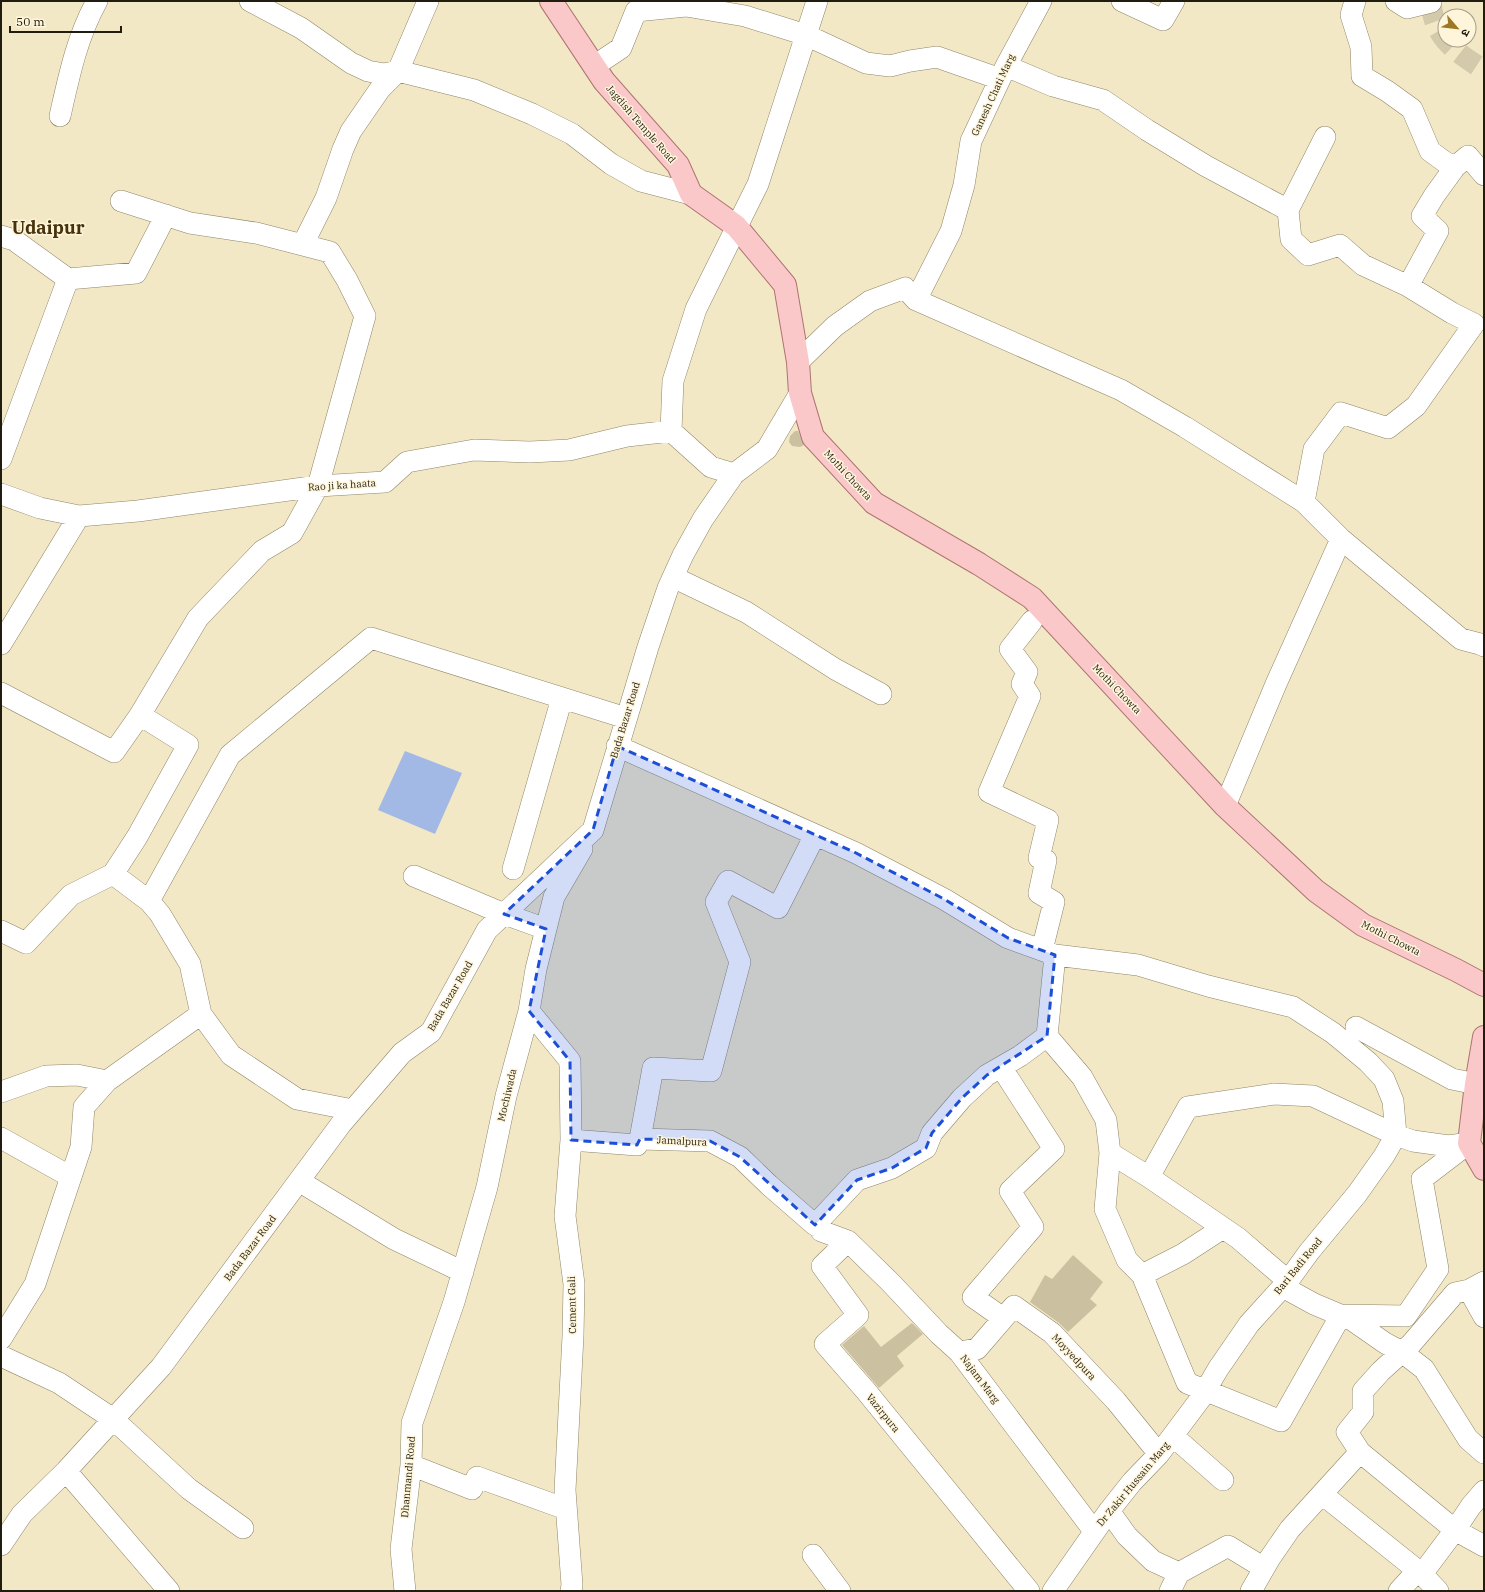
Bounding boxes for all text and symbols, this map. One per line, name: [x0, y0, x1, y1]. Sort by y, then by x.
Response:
scale bar: [10, 8, 121, 34]
north arrow: [1437, 8, 1477, 48]
text: 50 m: [16, 14, 45, 29]
text: उ: [1458, 27, 1474, 39]
street label: Ganesh Chati Marg: [968, 51, 1018, 138]
street label: Jagdish Temple Road: [603, 82, 679, 166]
district label: Udaipur: [11, 216, 85, 239]
street label: Mothi Chowta: [821, 447, 875, 503]
street label: Rao ji ka haata: [307, 476, 377, 494]
street label: Mothi Chowta: [1090, 661, 1145, 717]
street label: Bada Bazar Road: [607, 680, 643, 760]
street label: Mothi Chowta: [1359, 918, 1423, 959]
street label: Bada Bazar Road: [425, 958, 475, 1034]
street label: Mochiwada: [495, 1067, 519, 1123]
street label: Jamalpura: [657, 1133, 708, 1149]
street label: Bada Bazar Road: [221, 1212, 279, 1284]
street label: Bari Badi Road: [1271, 1235, 1325, 1297]
street label: Cement Gali: [565, 1276, 579, 1334]
street label: Moyyedpura: [1049, 1331, 1099, 1383]
street label: Najam Marg: [957, 1352, 1003, 1406]
street label: Vazirpura: [863, 1391, 903, 1436]
street label: Dhanmandi Road: [398, 1436, 418, 1518]
street label: Dr Zakir Hussain Marg: [1094, 1439, 1173, 1529]

